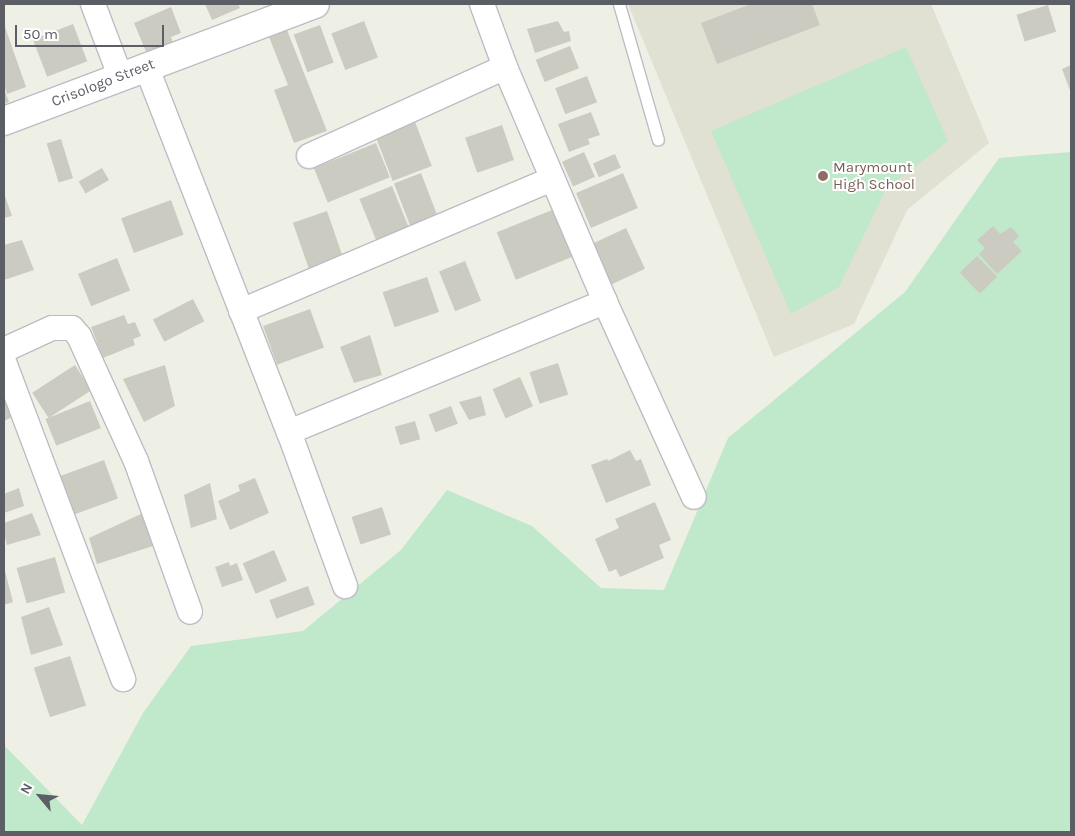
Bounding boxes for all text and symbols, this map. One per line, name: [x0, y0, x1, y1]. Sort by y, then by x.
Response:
scale bar: [18, 15, 166, 47]
text: 50 m: [23, 25, 58, 43]
street label: Crisologo Street: [49, 55, 157, 111]
place label: Marymount High School: [833, 158, 915, 193]
marker: Marymount High School: [817, 170, 829, 182]
north arrow: [15, 771, 65, 821]
text: N: [16, 780, 36, 797]

